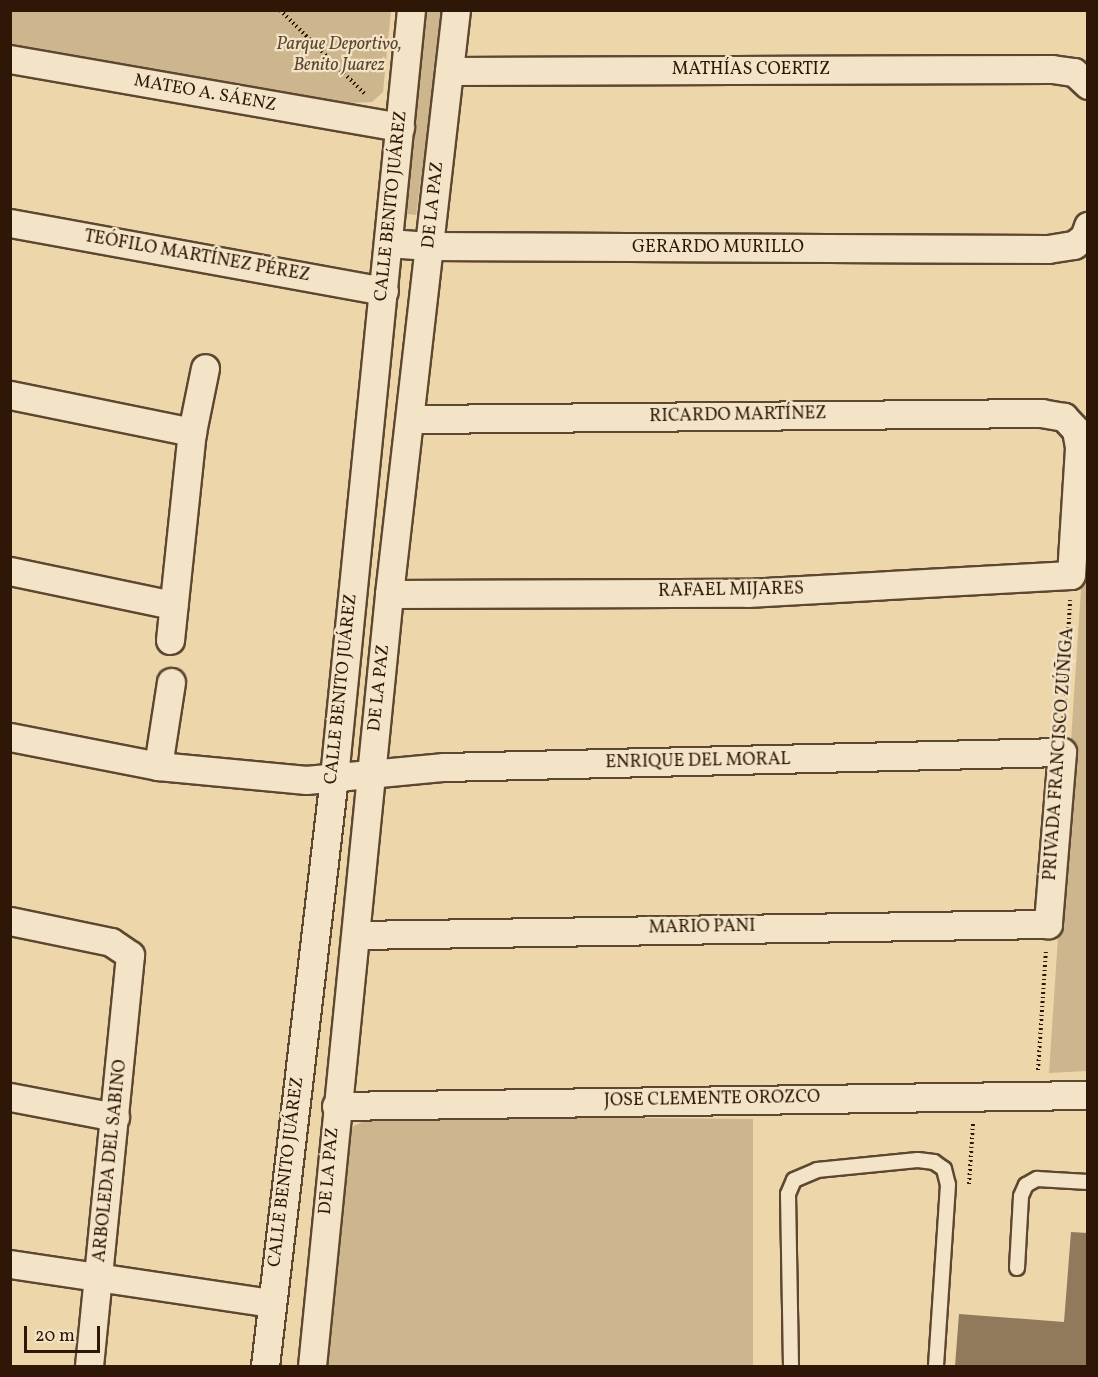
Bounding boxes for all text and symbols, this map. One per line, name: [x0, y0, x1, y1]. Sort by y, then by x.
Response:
park label: Parque Deportivo, Benito Juarez: [276, 35, 402, 78]
street label: MATHÍAS COERTIZ: [672, 59, 830, 81]
street label: MATEO A. SÁENZ: [132, 71, 278, 117]
street label: CALLE BENITO JUÁREZ: [371, 110, 413, 302]
street label: DE LA PAZ: [419, 160, 449, 250]
street label: TEÓFILO MARTÍNEZ PÉREZ: [82, 226, 312, 288]
street label: GERARDO MURILLO: [632, 237, 804, 259]
street label: RICARDO MARTÍNEZ: [649, 404, 827, 428]
street label: RAFAEL MIJARES: [658, 579, 804, 603]
street label: CALLE BENITO JUÁREZ: [321, 593, 363, 785]
street label: PRIVADA FRANCISCO ZÚÑIGA: [1040, 627, 1080, 881]
street label: DE LA PAZ: [365, 643, 395, 733]
street label: ENRIQUE DEL MORAL: [605, 750, 791, 774]
street label: MARIO PANI: [648, 916, 756, 940]
street label: ARBOLEDA DEL SABINO: [90, 1059, 132, 1263]
street label: CALLE BENITO JUÁREZ: [265, 1076, 309, 1268]
street label: JOSE CLEMENTE OROZCO: [604, 1087, 820, 1113]
street label: DE LA PAZ: [315, 1126, 345, 1216]
scale bar: [27, 1314, 104, 1352]
text: 20 m: [35, 1324, 75, 1349]

